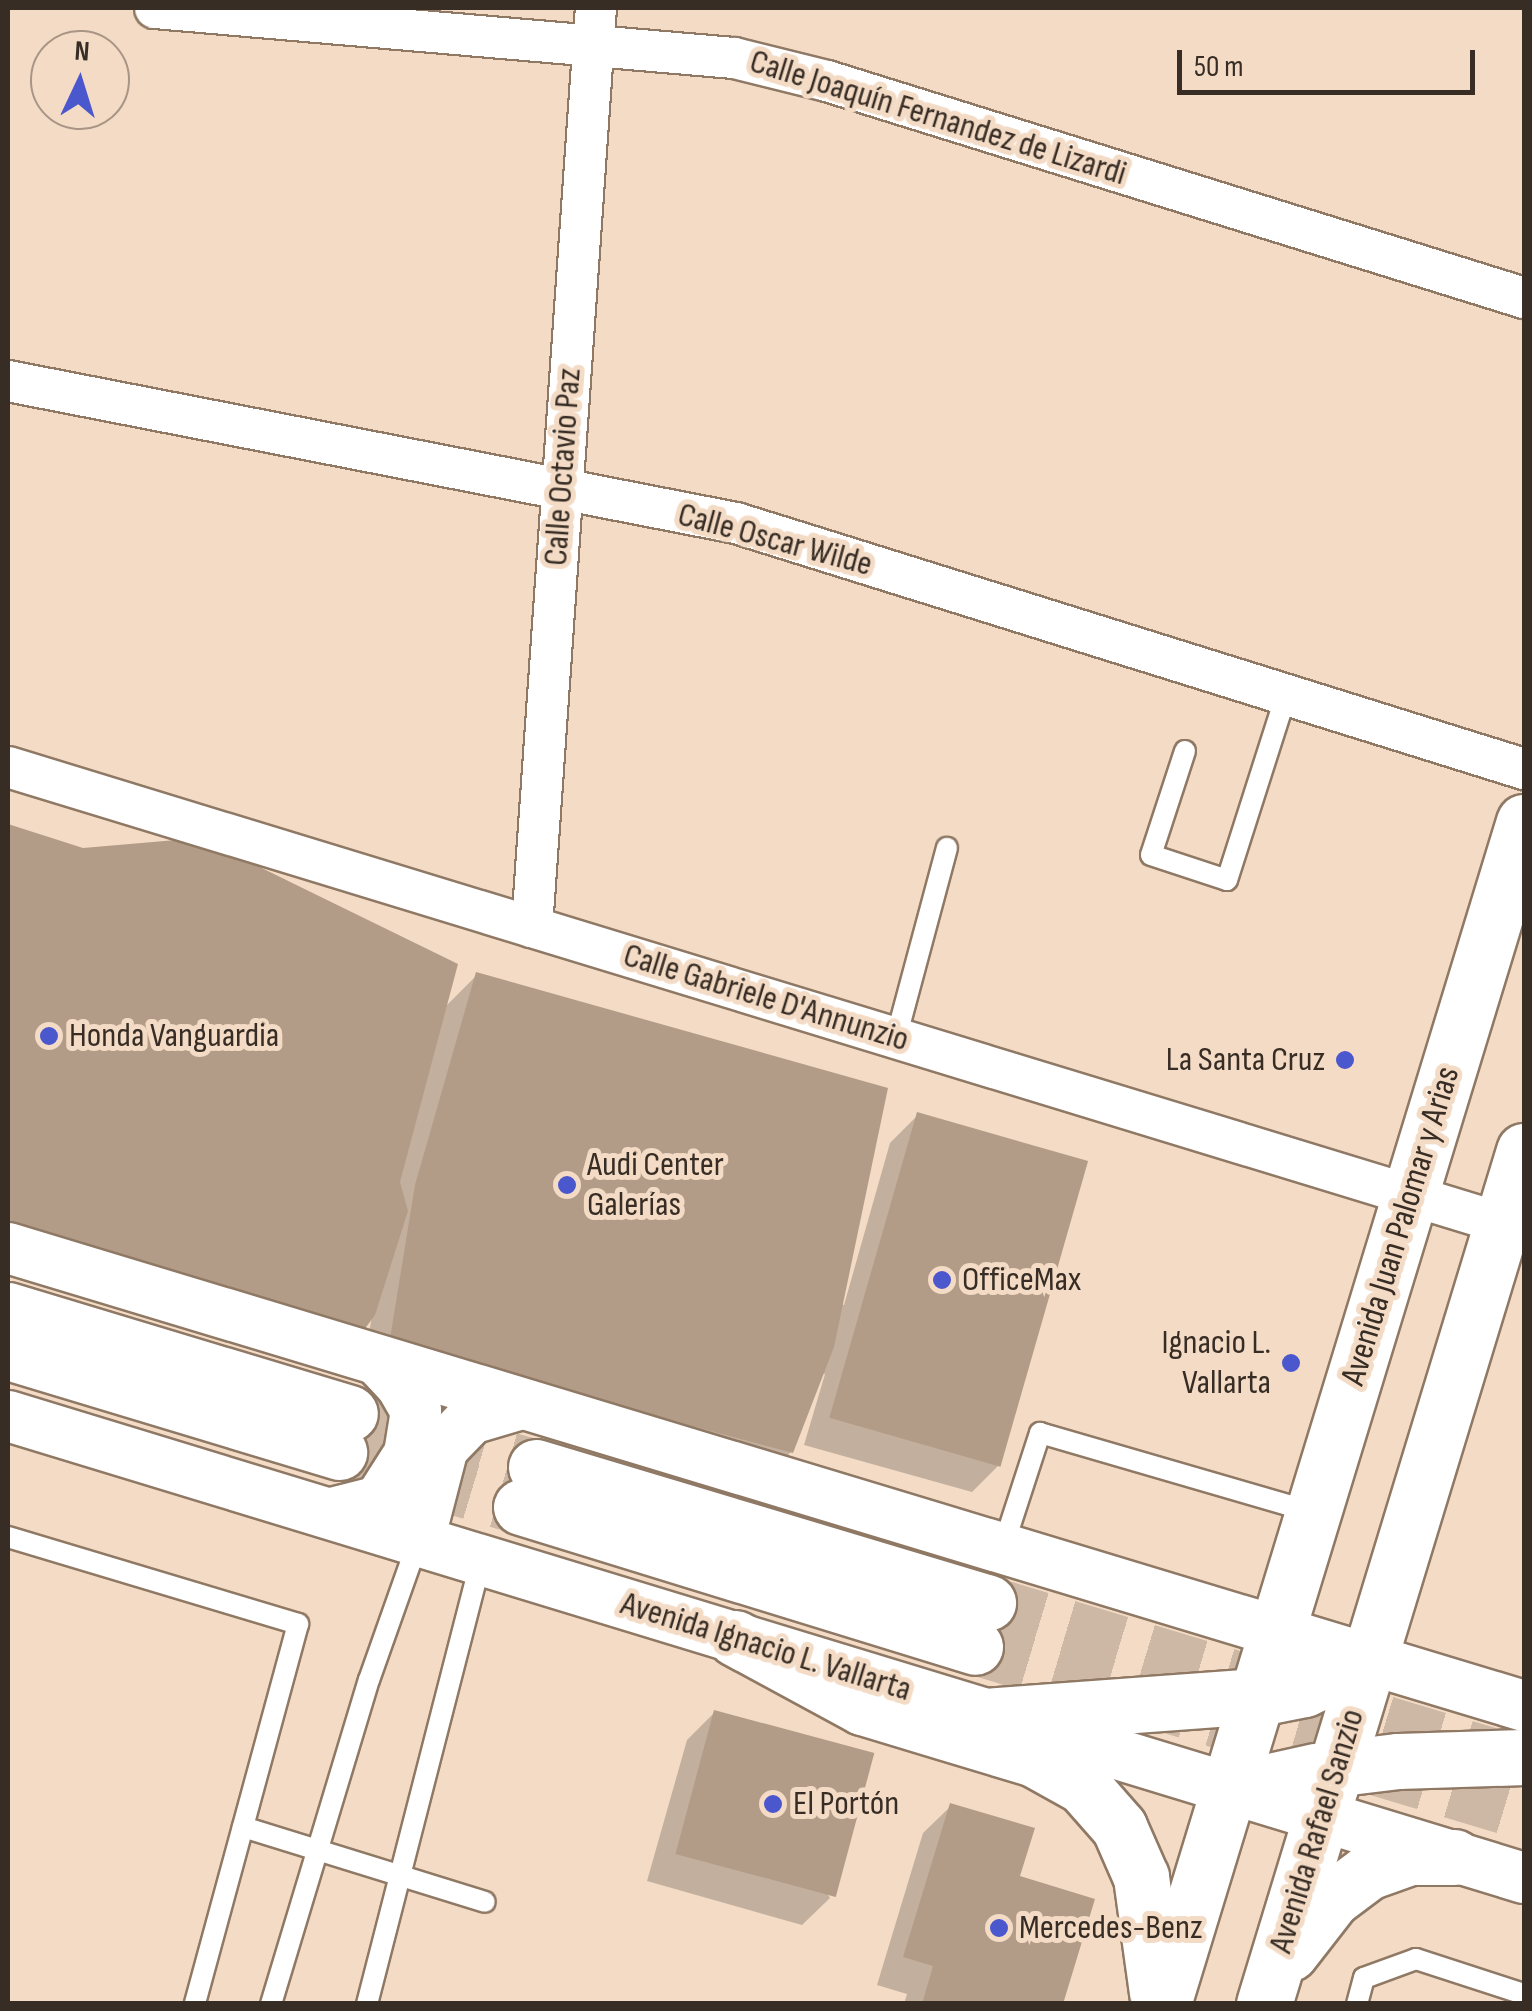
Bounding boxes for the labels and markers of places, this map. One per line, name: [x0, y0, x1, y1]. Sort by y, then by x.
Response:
place label: Honda Vanguardia: [69, 1015, 279, 1057]
marker: Honda Vanguardia: [38, 1025, 60, 1047]
place label: La Santa Cruz: [1166, 1039, 1325, 1081]
marker: La Santa Cruz: [1334, 1049, 1356, 1071]
place label: Audi Center Galerías: [587, 1144, 724, 1226]
marker: Audi Center Galerías: [556, 1174, 578, 1196]
place label: OfficeMax: [962, 1259, 1081, 1301]
marker: OfficeMax: [931, 1269, 953, 1291]
place label: Ignacio L. Vallarta: [1161, 1322, 1271, 1404]
marker: Ignacio L. Vallarta: [1280, 1352, 1302, 1374]
place label: El Portón: [793, 1783, 899, 1825]
marker: El Portón: [762, 1793, 784, 1815]
place label: Mercedes-Benz: [1019, 1907, 1203, 1949]
marker: Mercedes-Benz: [988, 1917, 1010, 1939]

